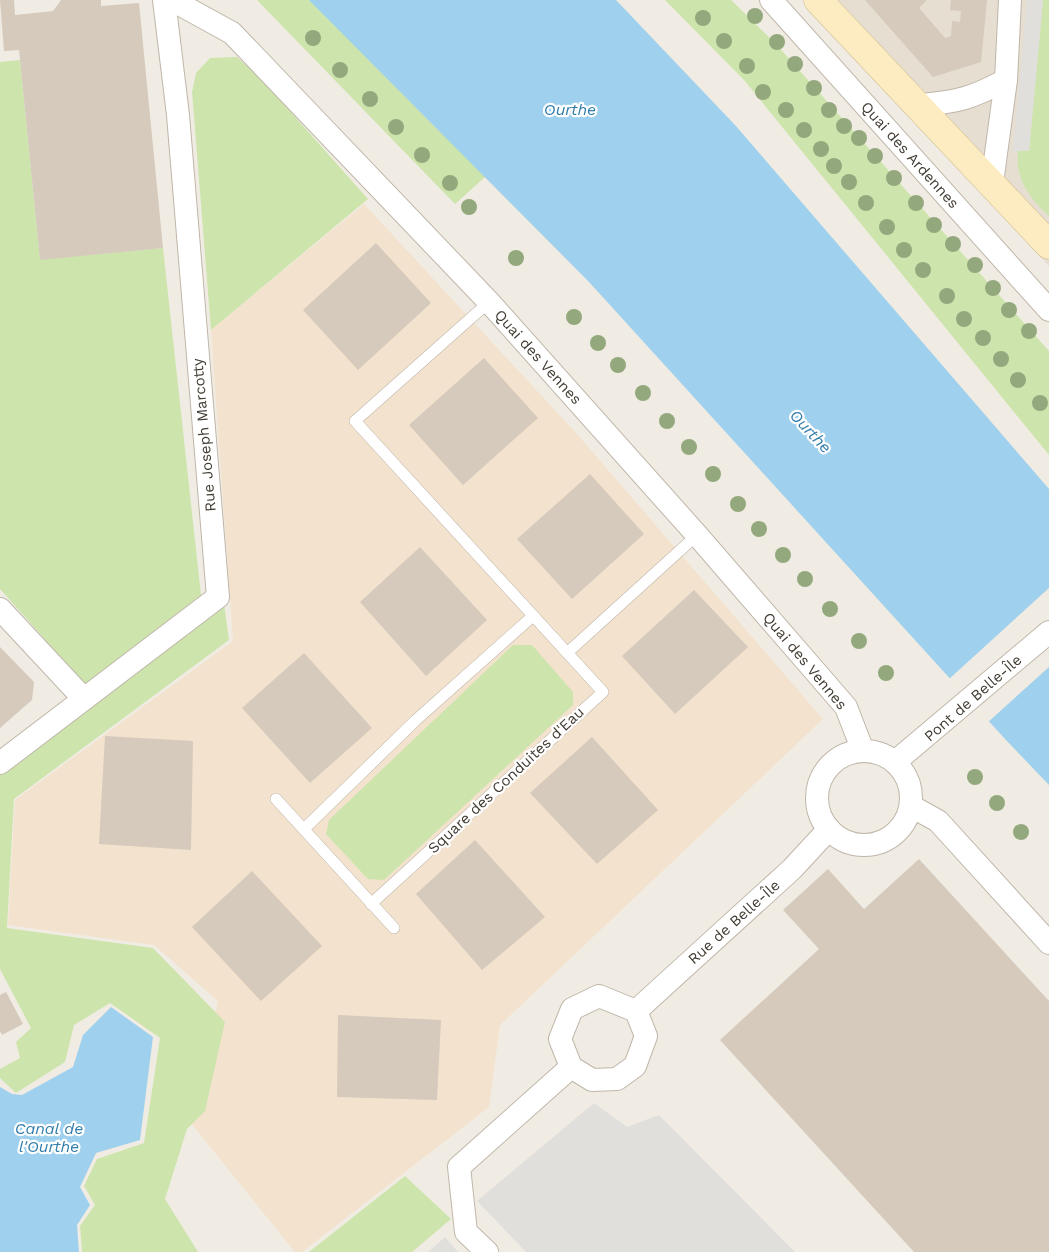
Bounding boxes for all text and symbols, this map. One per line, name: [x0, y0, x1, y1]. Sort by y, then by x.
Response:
street label: Quai des Ardennes: [857, 98, 963, 212]
water label: Ourthe: [544, 100, 596, 119]
street label: Quai des Vennes: [491, 306, 585, 408]
street label: Rue Joseph Marcotty: [188, 357, 220, 512]
water label: Ourthe: [786, 406, 835, 457]
street label: Quai des Vennes: [759, 609, 851, 713]
street label: Pont de Belle-Île: [921, 651, 1025, 745]
street label: Square des Conduites d'Eau: [424, 703, 588, 857]
street label: Rue de Belle-Île: [684, 876, 784, 968]
water label: Canal de l'Ourthe: [15, 1119, 83, 1156]

